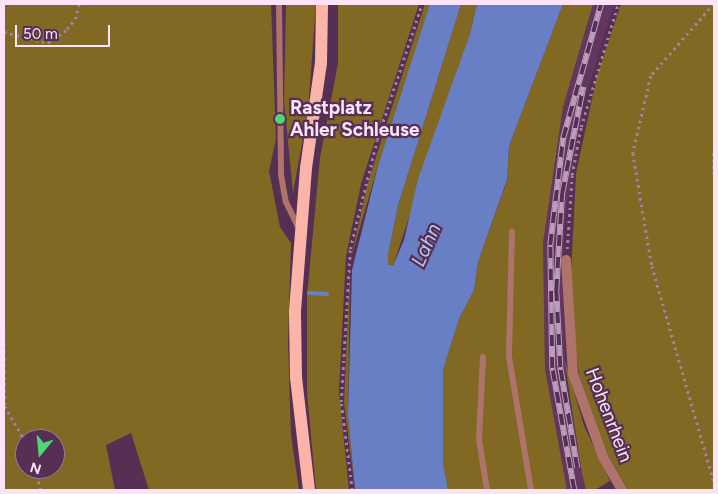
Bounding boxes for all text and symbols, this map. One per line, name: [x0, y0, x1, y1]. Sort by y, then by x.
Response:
scale bar: [18, 15, 112, 47]
text: 50 m: [23, 25, 58, 43]
place label: Rastplatz Ahler Schleuse: [290, 97, 419, 141]
marker: Rastplatz Ahler Schleuse: [274, 113, 286, 125]
water label: Lahn: [406, 220, 446, 270]
street label: Hohenrhein: [581, 365, 637, 465]
north arrow: [15, 429, 65, 479]
text: N: [28, 458, 43, 478]

